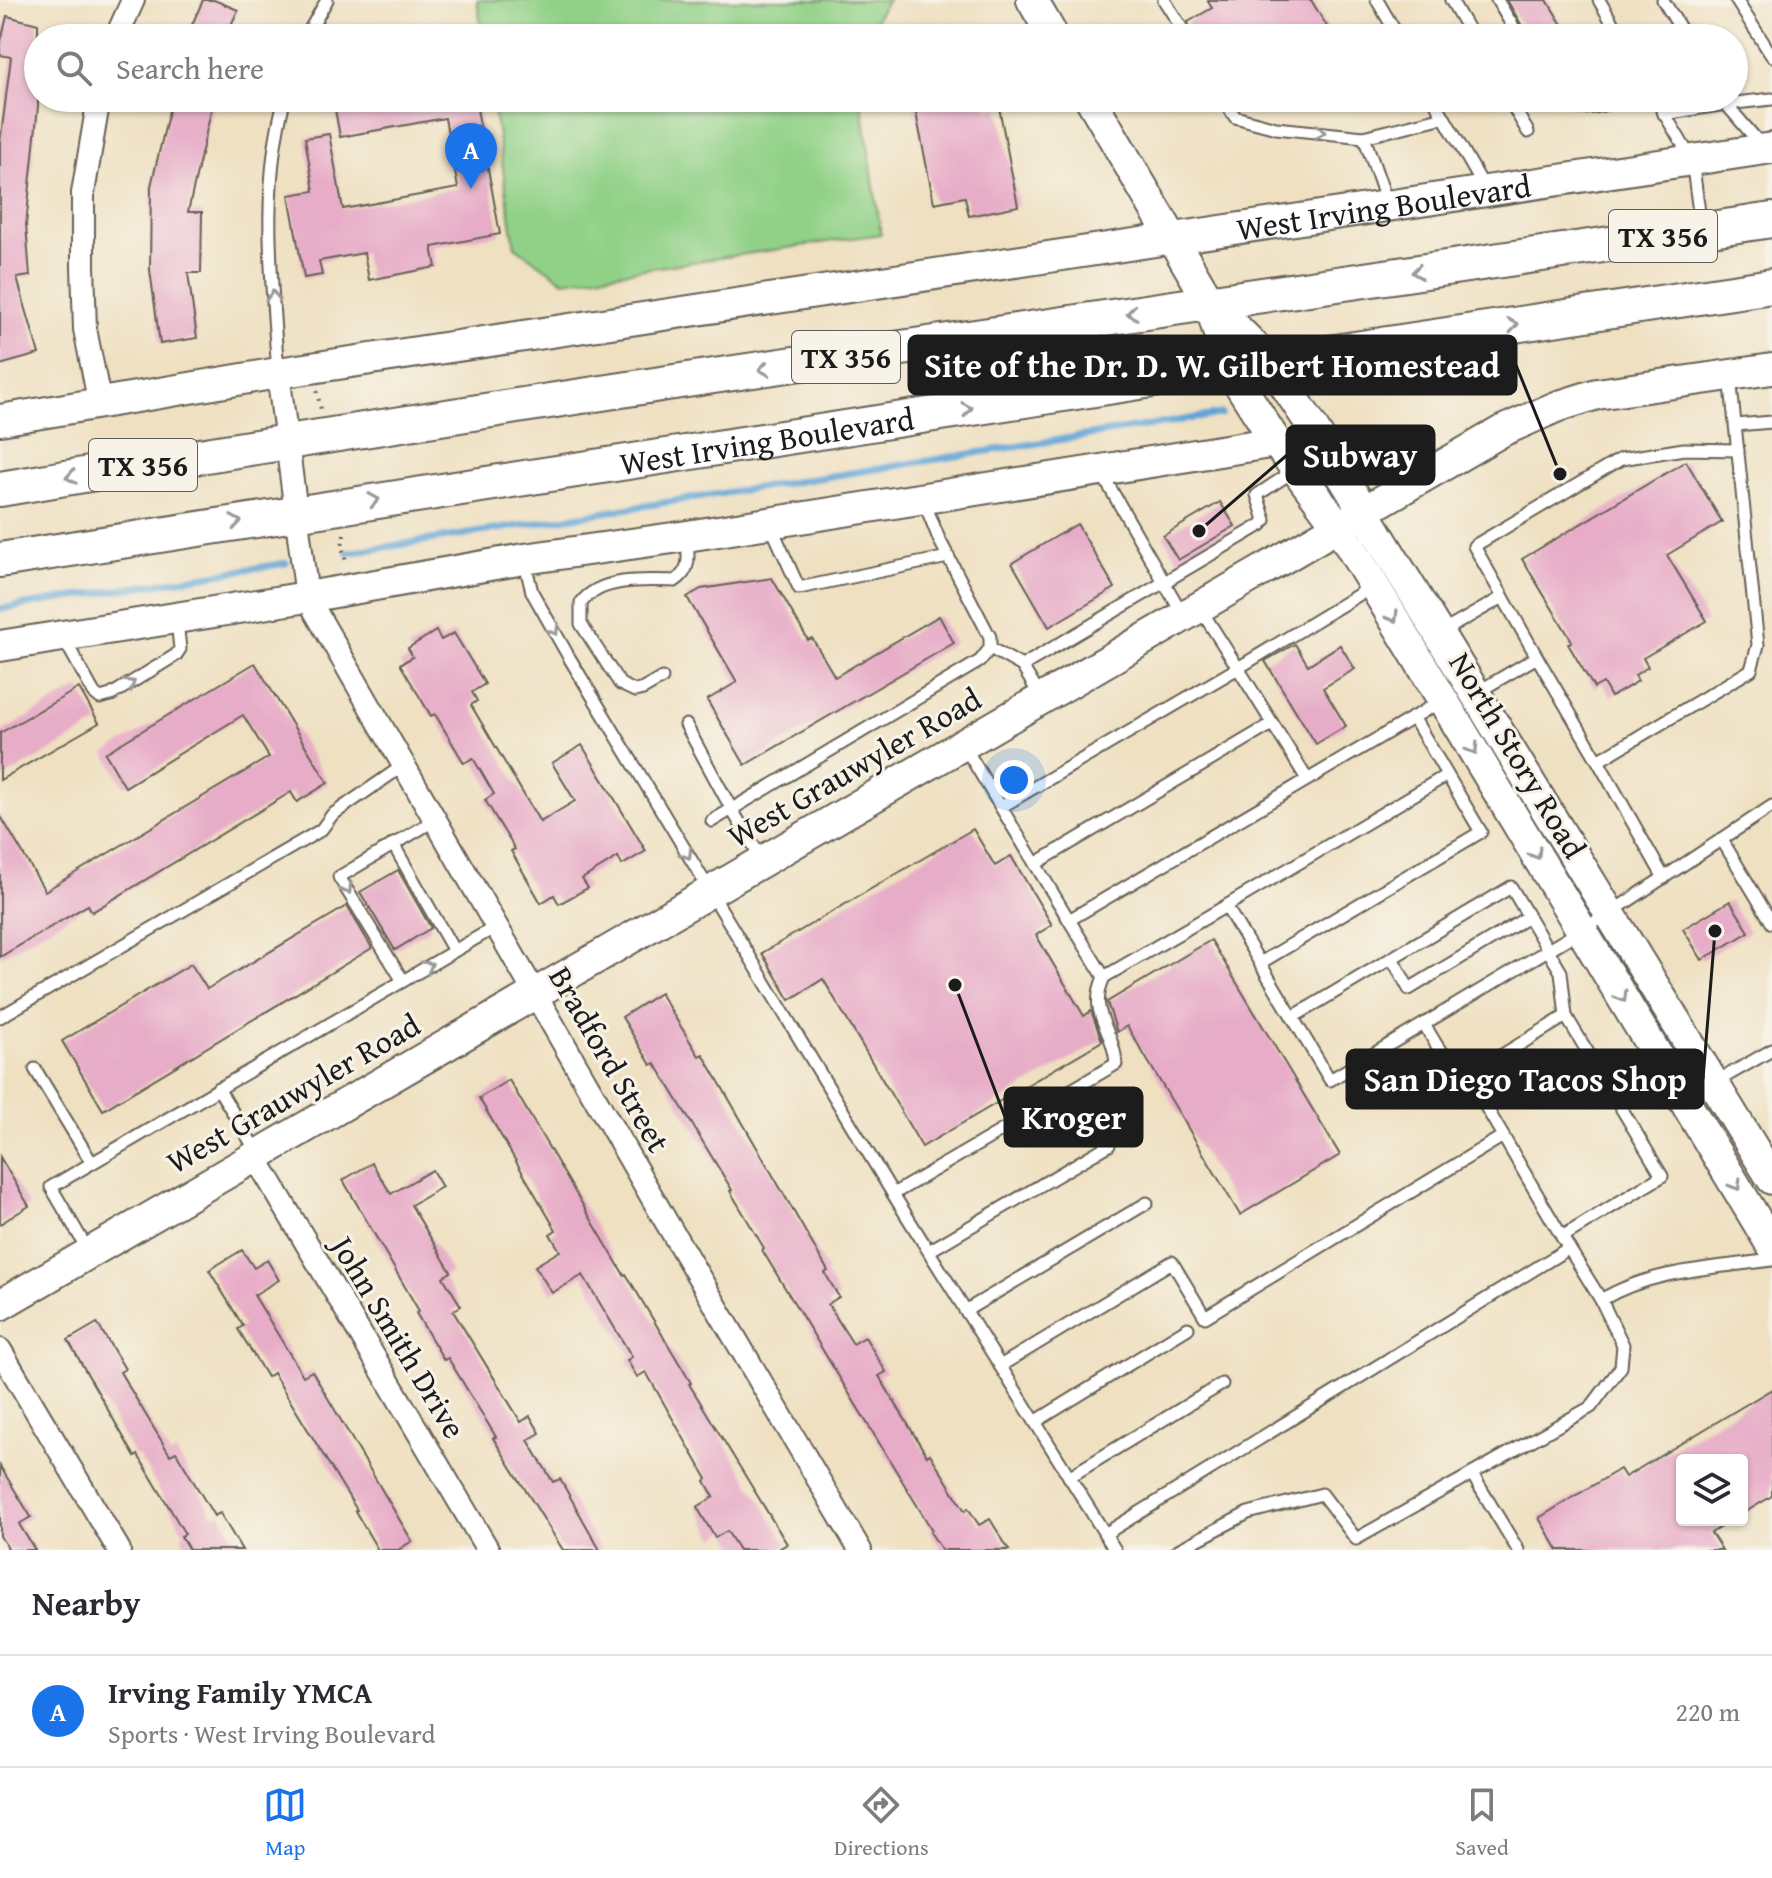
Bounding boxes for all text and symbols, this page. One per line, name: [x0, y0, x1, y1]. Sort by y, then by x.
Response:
search box: [24, 24, 1748, 112]
icon: search: [52, 46, 96, 90]
text: Search here: [116, 46, 264, 90]
pin: A: [445, 123, 497, 189]
one-way arrow: [1314, 124, 1327, 141]
street label: West Irving Boulevard: [1233, 161, 1534, 252]
road number: TX 356: [1609, 210, 1717, 262]
one-way arrow: [1410, 263, 1424, 280]
one-way arrow: [264, 289, 282, 302]
one-way arrow: [1125, 304, 1139, 321]
one-way arrow: [1506, 317, 1520, 334]
road number: TX 356: [792, 331, 900, 383]
callout: Site of the Dr. D. W. Gilbert Homestead: [909, 336, 1516, 394]
text: Site of the Dr. D. W. Gilbert Homestead: [924, 340, 1500, 389]
one-way arrow: [758, 360, 771, 377]
street label: West Irving Boulevard: [616, 394, 917, 486]
one-way arrow: [960, 402, 974, 419]
callout: Subway: [1287, 426, 1434, 484]
text: Subway: [1303, 430, 1418, 479]
road number: TX 356: [89, 439, 197, 491]
one-way arrow: [64, 468, 78, 485]
one-way arrow: [367, 493, 381, 510]
one-way arrow: [229, 514, 242, 531]
one-way arrow: [1383, 608, 1399, 623]
one-way arrow: [544, 621, 560, 636]
street label: North Story Road: [1438, 643, 1598, 867]
street label: West Grauwyler Road: [718, 675, 990, 859]
one-way arrow: [121, 678, 136, 693]
one-way arrow: [1463, 740, 1478, 755]
your location: [994, 760, 1034, 800]
one-way arrow: [677, 845, 693, 860]
one-way arrow: [1526, 845, 1542, 860]
one-way arrow: [337, 880, 353, 895]
street label: Bradford Street: [538, 957, 682, 1161]
one-way arrow: [419, 960, 434, 976]
one-way arrow: [1612, 988, 1627, 1003]
street label: West Grauwyler Road: [157, 1001, 429, 1185]
callout: San Diego Tacos Shop: [1347, 1050, 1703, 1108]
text: San Diego Tacos Shop: [1363, 1054, 1687, 1103]
callout: Kroger: [1005, 1088, 1142, 1146]
text: Kroger: [1022, 1092, 1127, 1141]
one-way arrow: [1726, 1176, 1741, 1191]
street label: John Smith Drive: [318, 1224, 478, 1447]
map controls: [1676, 1454, 1748, 1526]
button: layers: [1676, 1454, 1748, 1526]
text: Nearby: [32, 1578, 141, 1627]
text: Irving Family YMCA: [108, 1670, 372, 1714]
text: A: [50, 1692, 66, 1731]
text: 220 m: [1675, 1692, 1740, 1731]
text: Sports · West Irving Boulevard: [108, 1714, 435, 1753]
tab: Map: [263, 1783, 307, 1863]
tab: Directions: [834, 1783, 929, 1863]
tab: Saved: [1455, 1783, 1509, 1863]

